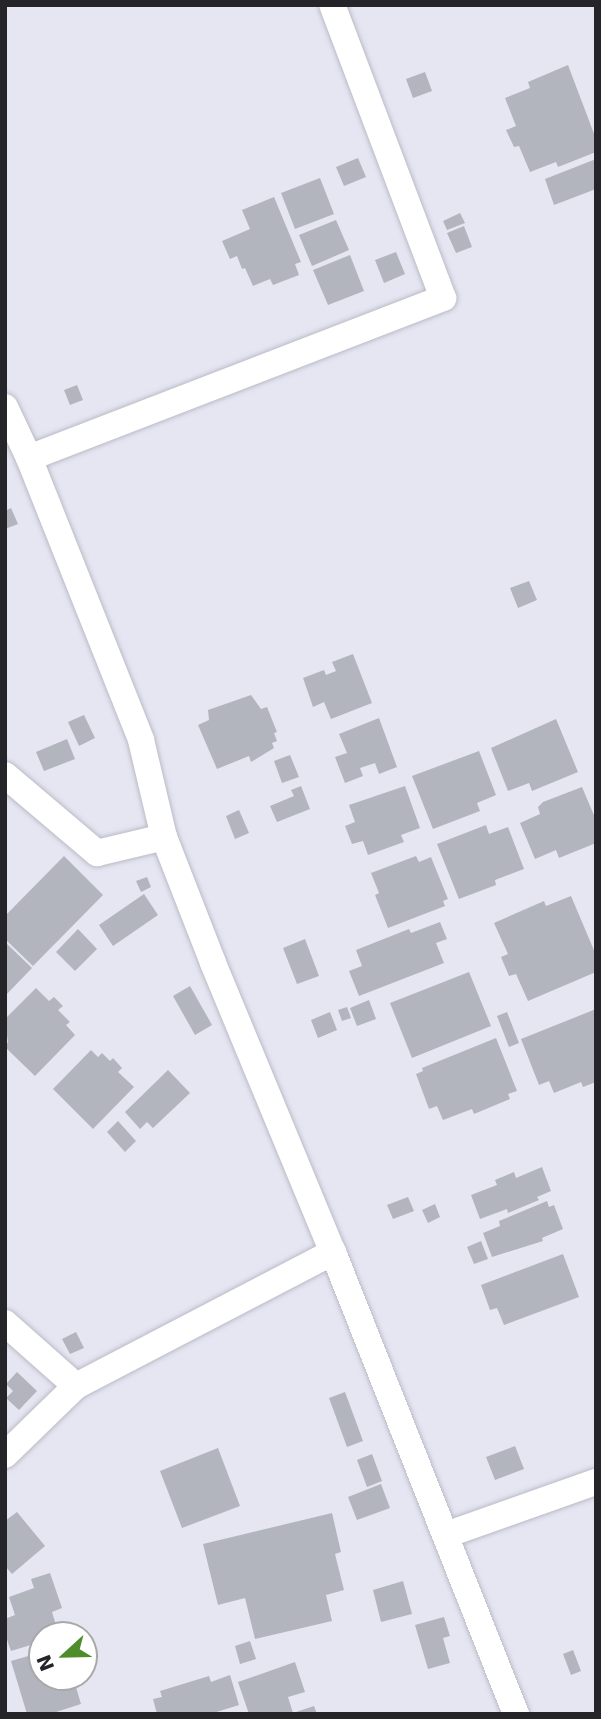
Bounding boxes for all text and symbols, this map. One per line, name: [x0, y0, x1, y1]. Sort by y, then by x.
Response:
north arrow: [28, 1621, 98, 1691]
text: N: [32, 1652, 59, 1675]

